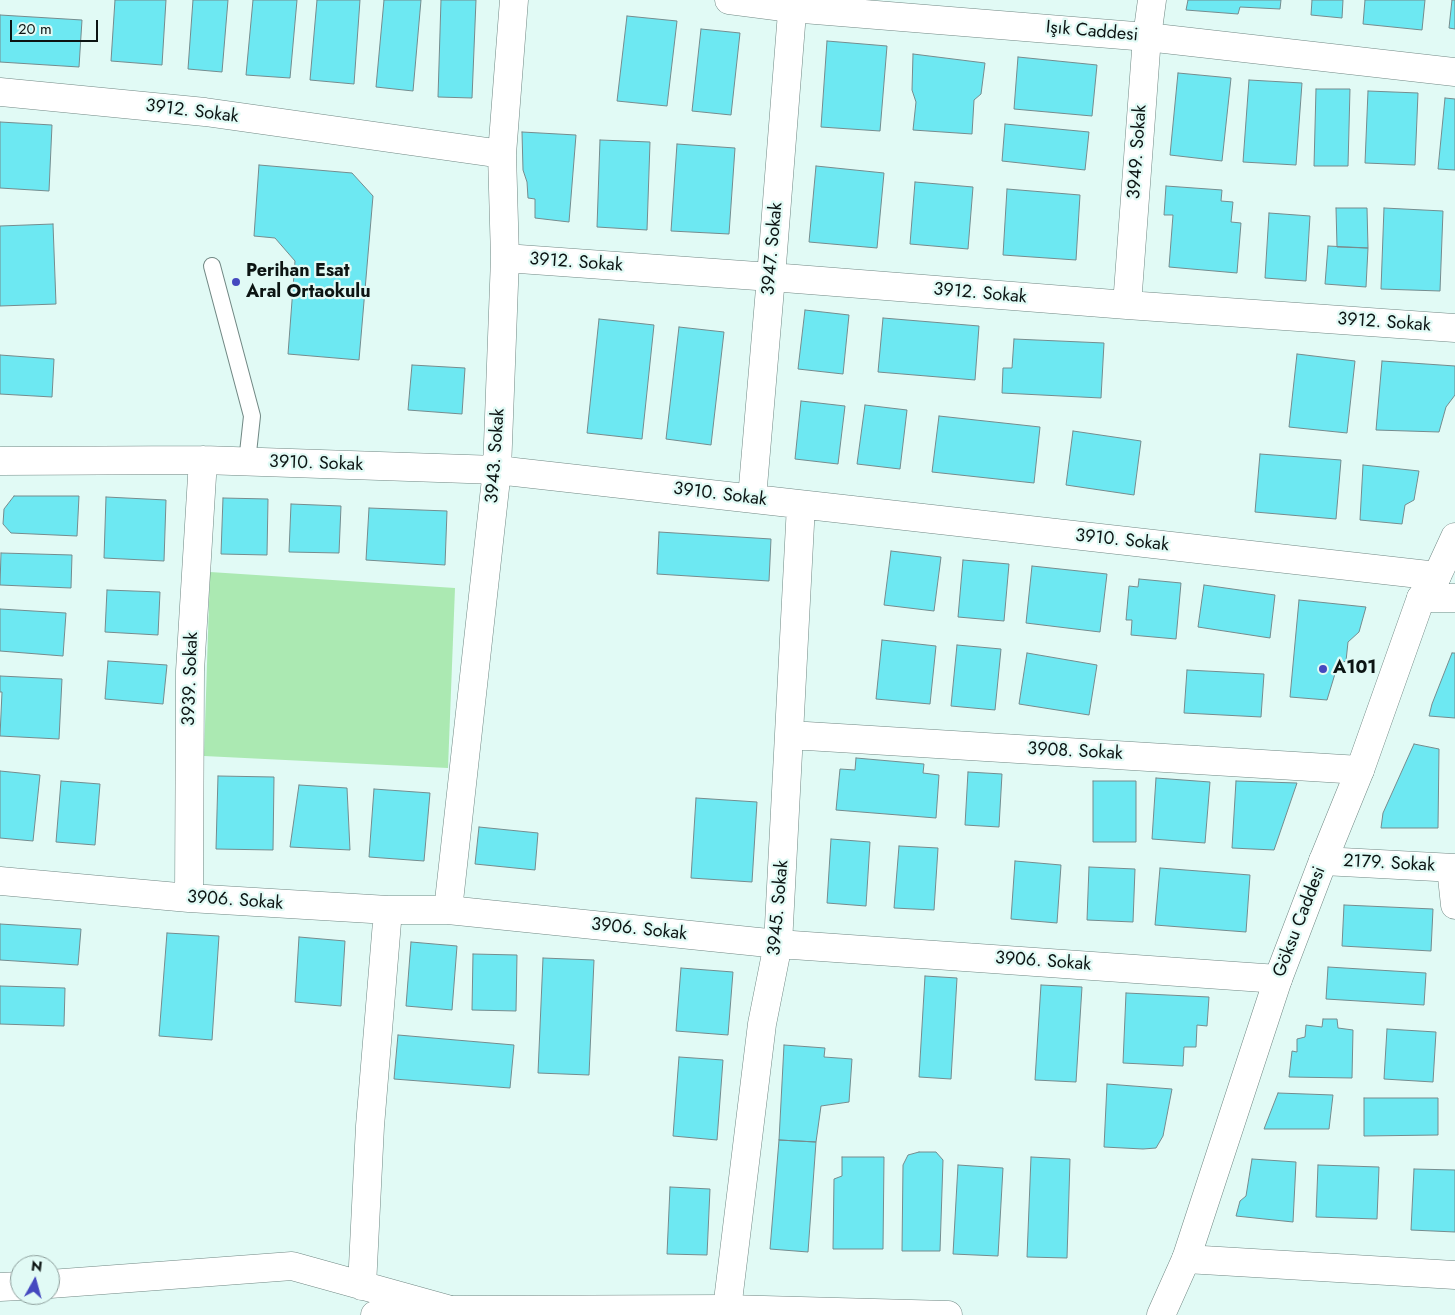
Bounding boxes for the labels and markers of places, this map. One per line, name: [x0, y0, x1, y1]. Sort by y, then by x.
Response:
place label: Perihan Esat Aral Ortaokulu: [246, 261, 371, 304]
marker: Perihan Esat Aral Ortaokulu: [230, 276, 242, 288]
place label: A101: [1333, 658, 1376, 680]
marker: A101: [1317, 663, 1329, 675]

